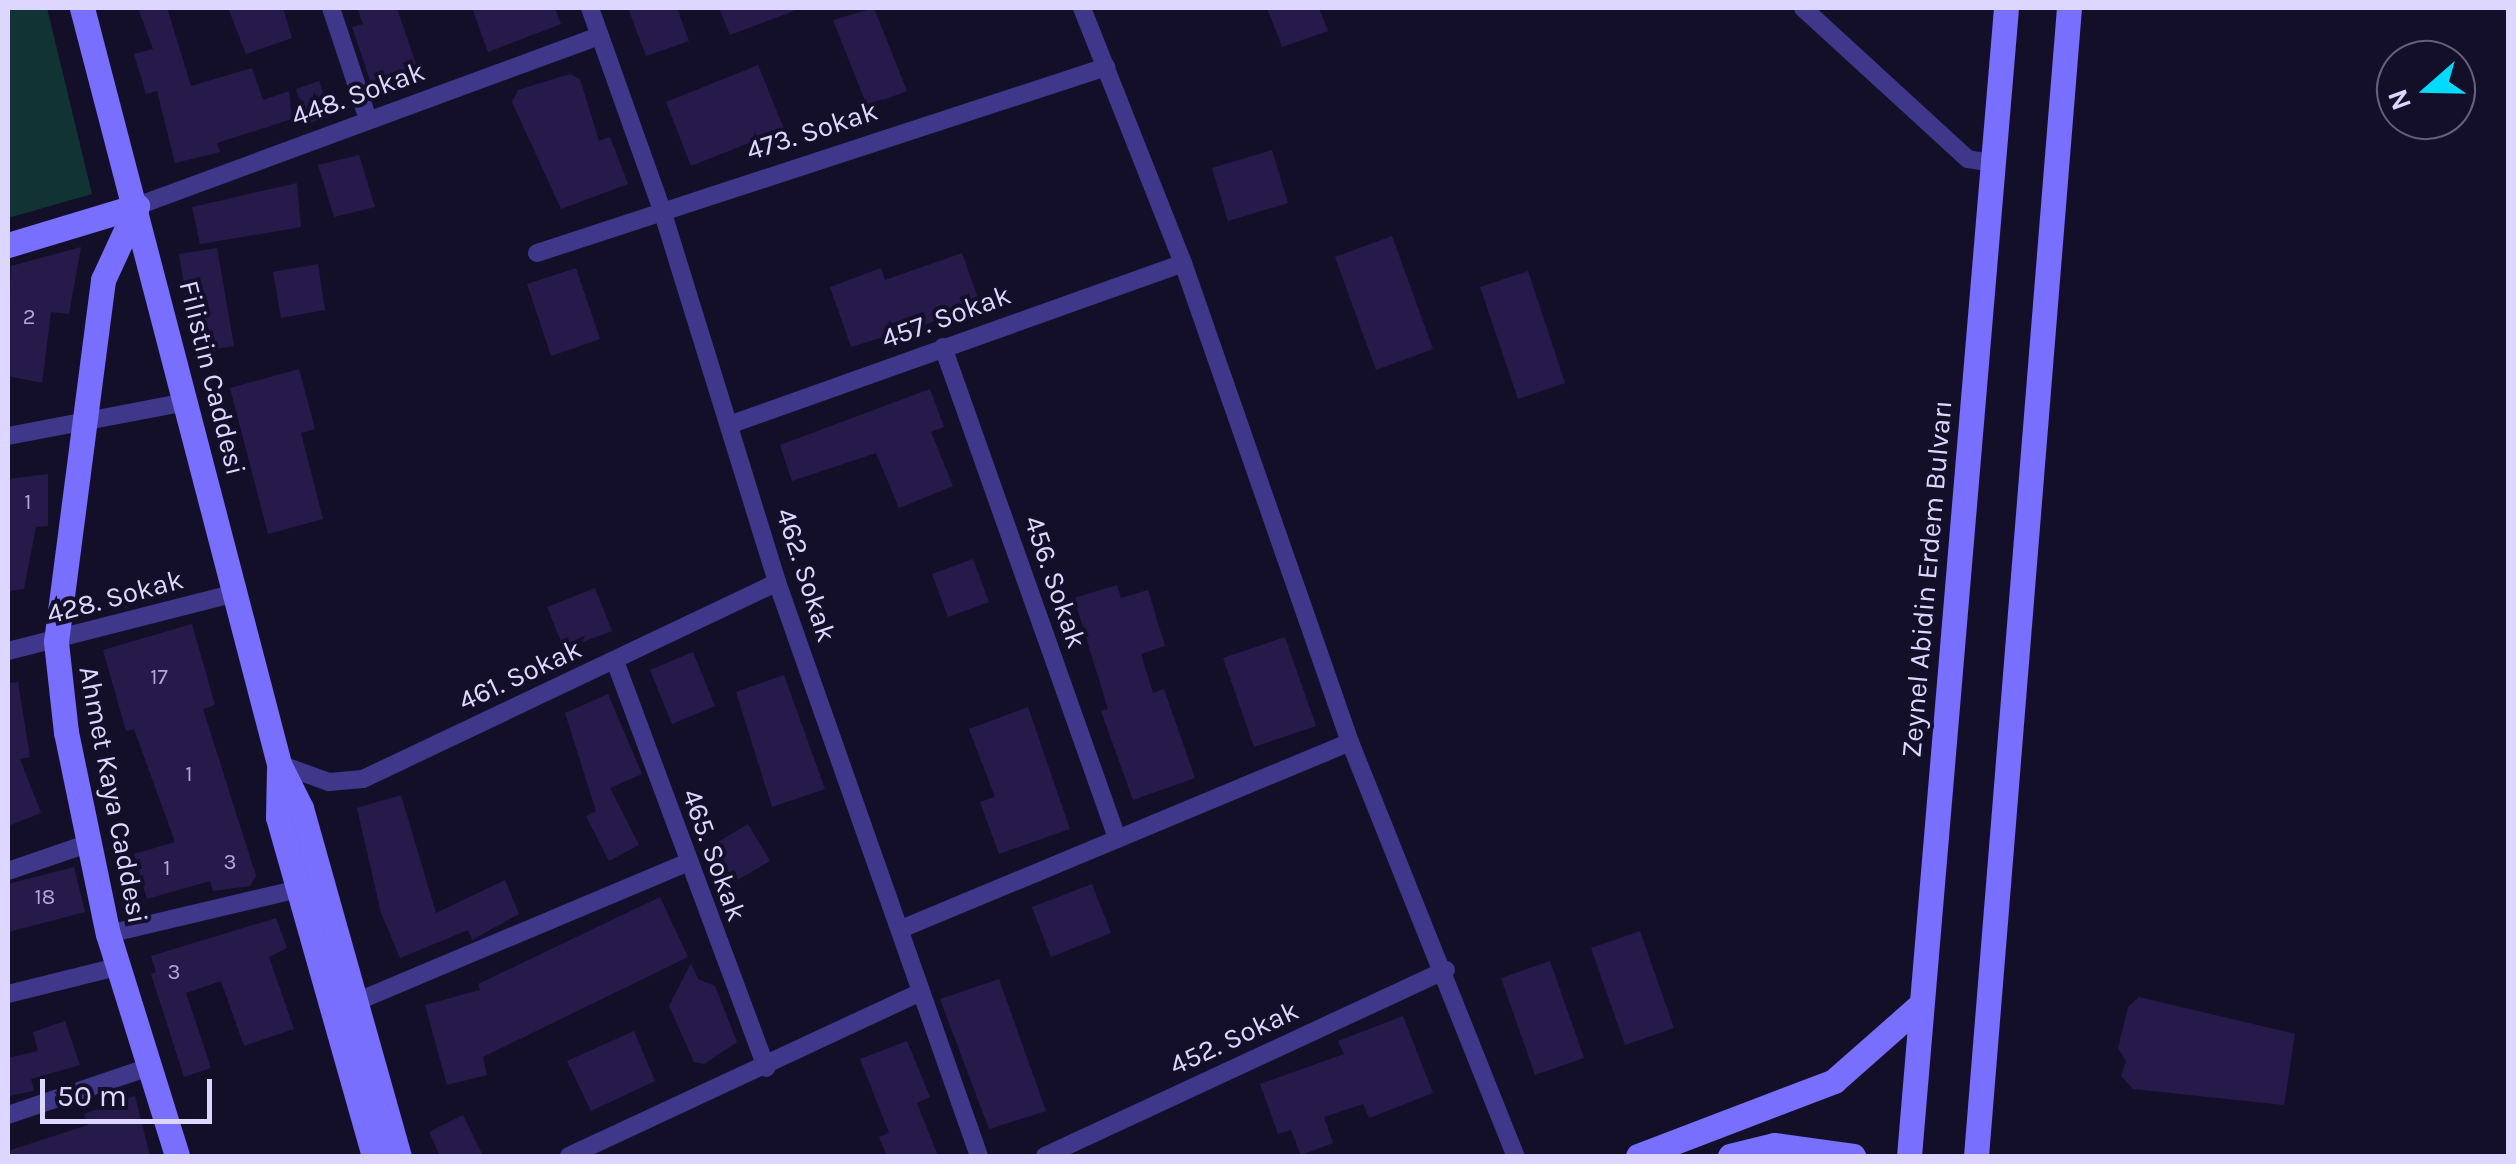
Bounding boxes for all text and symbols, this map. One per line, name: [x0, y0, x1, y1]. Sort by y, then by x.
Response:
north arrow: [2376, 40, 2476, 140]
street label: 448. Sokak: [287, 54, 429, 134]
text: N: [2380, 85, 2418, 115]
street label: 473. Sokak: [742, 94, 882, 168]
street label: Filistin Caddesi: [172, 277, 252, 479]
street label: 457. Sokak: [877, 278, 1015, 356]
house number: 2: [23, 305, 35, 331]
street label: Zeynel Abidin Erdem Bulvarı: [1895, 399, 1959, 759]
house number: 1: [24, 490, 32, 516]
street label: 462. Sokak: [769, 504, 843, 646]
street label: 456. Sokak: [1017, 511, 1093, 653]
street label: 428. Sokak: [43, 563, 187, 631]
street label: 461. Sokak: [453, 632, 587, 718]
street label: Ahmet Kaya Caddesi: [72, 663, 154, 927]
house number: 17: [150, 665, 168, 691]
house number: 1: [185, 762, 193, 788]
street label: 465. Sokak: [675, 784, 753, 926]
house number: 3: [224, 850, 236, 876]
house number: 1: [163, 856, 171, 882]
house number: 18: [35, 885, 55, 911]
house number: 3: [168, 960, 180, 986]
street label: 452. Sokak: [1164, 994, 1304, 1082]
scale bar: [45, 1059, 218, 1121]
text: 50 m: [57, 1078, 127, 1114]

